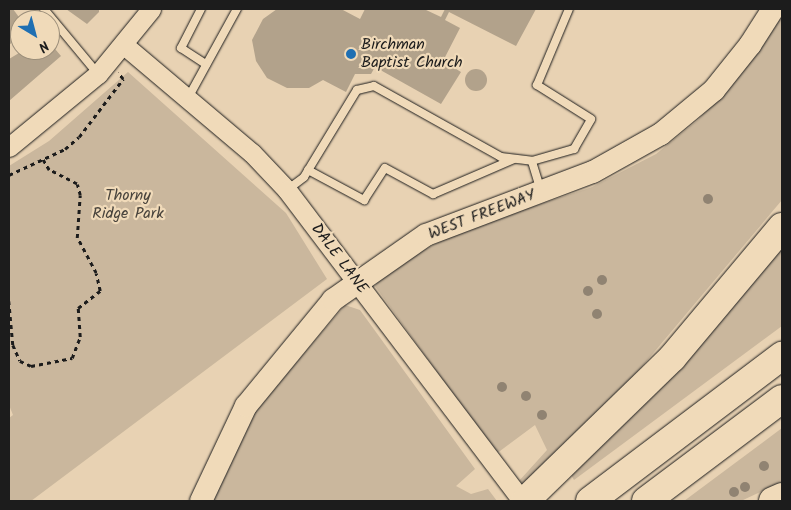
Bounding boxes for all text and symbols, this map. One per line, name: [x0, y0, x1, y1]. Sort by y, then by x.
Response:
north arrow: [10, 10, 60, 60]
text: N: [33, 35, 54, 58]
place label: Birchman Baptist Church: [361, 35, 463, 73]
marker: Birchman Baptist Church: [345, 48, 357, 60]
park label: Thorny Ridge Park: [92, 186, 164, 224]
street label: WEST FREEWAY: [426, 186, 538, 244]
street label: DALE LANE: [306, 220, 372, 298]

